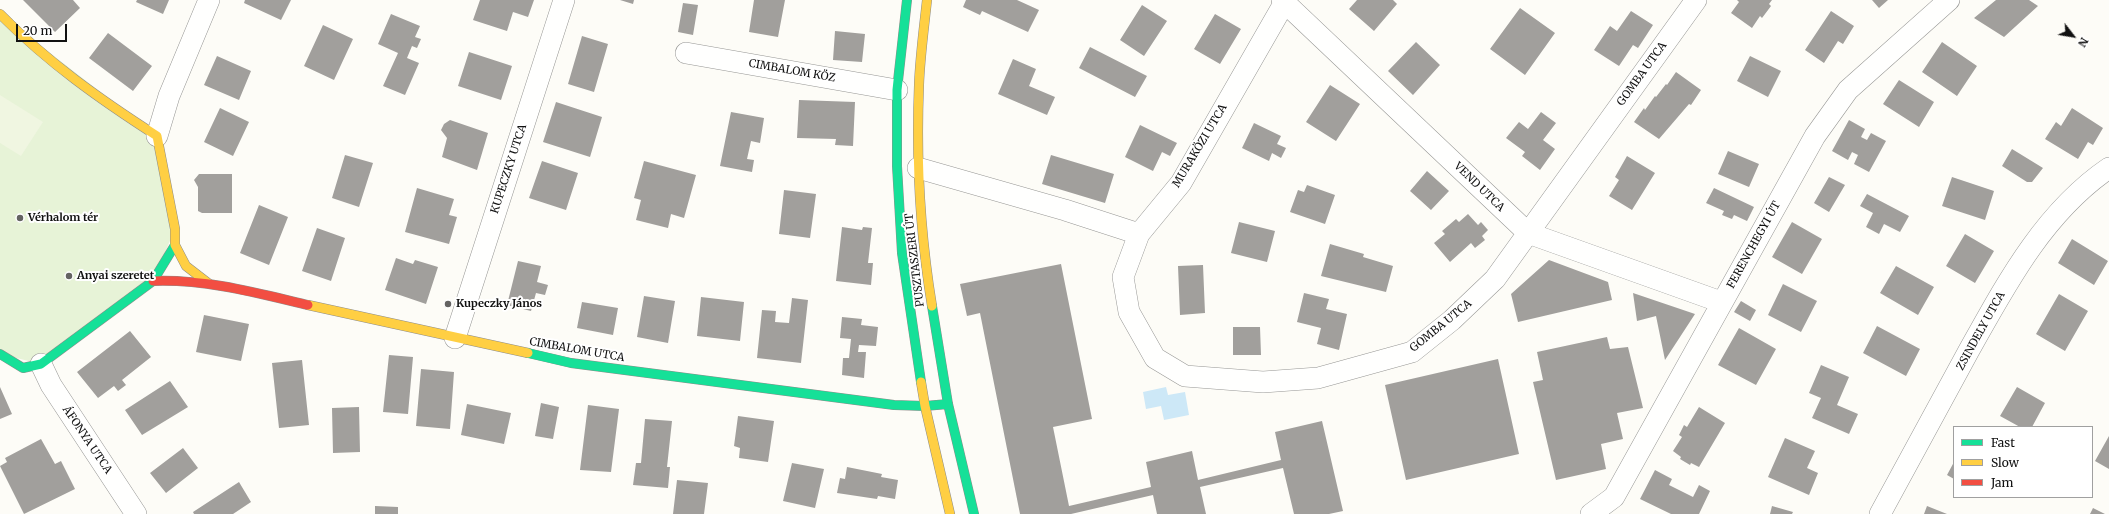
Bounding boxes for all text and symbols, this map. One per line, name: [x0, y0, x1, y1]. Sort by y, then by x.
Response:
scale bar: [18, 16, 69, 42]
north arrow: [2053, 16, 2093, 56]
text: 20 m: [23, 23, 52, 38]
text: N: [2075, 35, 2092, 50]
street label: GOMBA UTCA: [1614, 40, 1670, 108]
street label: CIMBALOM KÖZ: [748, 57, 836, 85]
street label: MURAKÖZI UTCA: [1170, 102, 1230, 190]
street label: KUPECZKY UTCA: [488, 123, 530, 215]
street label: VEND UTCA: [1451, 160, 1507, 214]
street label: FERENCHEGYI ÚT: [1725, 199, 1783, 291]
place label: Vérhalom tér: [28, 211, 98, 225]
street label: PUSZTASZERI ÚT: [903, 212, 927, 308]
marker: Vérhalom tér: [15, 213, 25, 223]
place label: Anyai szeretet: [77, 269, 154, 283]
marker: Anyai szeretet: [64, 271, 74, 281]
street label: ZSINDELY UTCA: [1954, 289, 2008, 373]
place label: Kupeczky János: [456, 297, 542, 311]
street label: GOMBA UTCA: [1407, 297, 1475, 355]
marker: Kupeczky János: [443, 299, 453, 309]
street label: CIMBALOM UTCA: [528, 335, 626, 365]
street label: ÁFONYA UTCA: [59, 404, 115, 476]
legend: [1953, 426, 2093, 498]
text: Fast: [1991, 435, 2015, 450]
text: Slow: [1991, 455, 2019, 470]
text: Jam: [1991, 475, 2013, 490]

